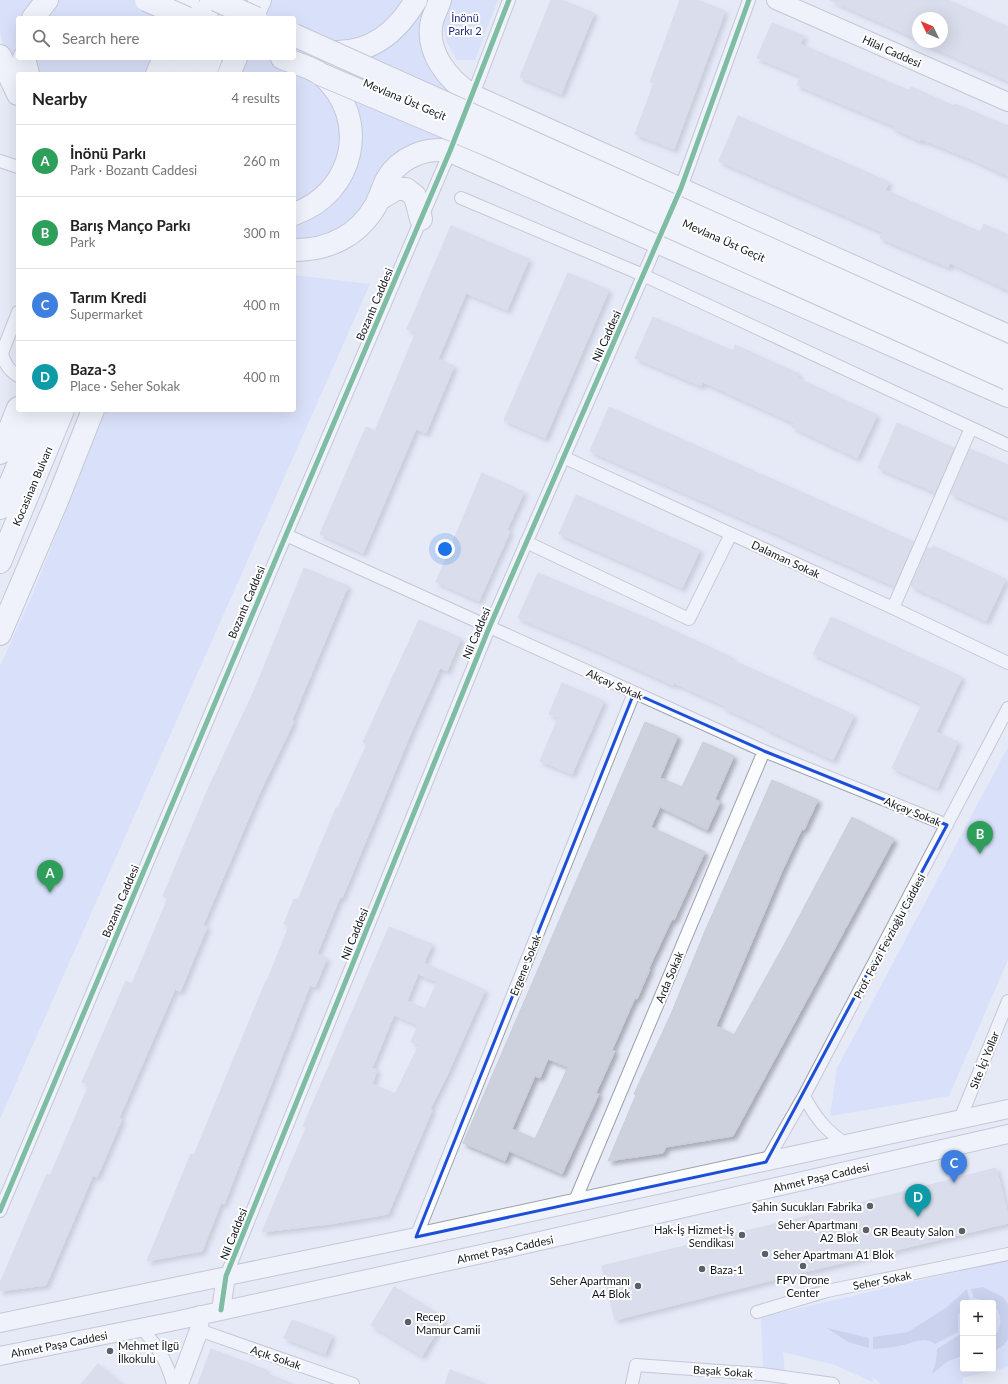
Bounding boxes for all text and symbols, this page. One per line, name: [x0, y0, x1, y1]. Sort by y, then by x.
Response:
park label: İnönü Parkı 2: [448, 11, 482, 37]
north arrow: [912, 12, 948, 48]
search box: [16, 16, 296, 60]
icon: search: [30, 27, 52, 49]
text: Search here: [62, 29, 139, 47]
street label: Hilal Caddesi: [861, 32, 924, 70]
street label: Mevlana Üst Geçit: [362, 76, 448, 122]
text: Nearby: [32, 88, 87, 109]
text: 4 results: [232, 90, 280, 106]
text: İnönü Parkı: [70, 144, 146, 162]
text: A: [40, 153, 50, 169]
text: 260 m: [243, 153, 280, 169]
text: Park · Bozantı Caddesi: [70, 162, 197, 178]
text: Barış Manço Parkı: [70, 216, 191, 234]
street label: Mevlana Üst Geçit: [681, 216, 767, 264]
text: B: [41, 225, 49, 241]
text: 300 m: [243, 225, 280, 241]
text: Park: [70, 234, 95, 250]
street label: Bozantı Caddesi: [353, 265, 395, 342]
text: Tarım Kredi: [70, 288, 147, 306]
text: C: [41, 297, 49, 313]
text: 400 m: [243, 297, 280, 313]
text: Supermarket: [70, 306, 143, 322]
street label: Nil Caddesi: [589, 308, 623, 364]
text: Baza-3: [70, 360, 116, 378]
text: D: [40, 369, 50, 385]
text: 400 m: [243, 369, 280, 385]
text: Place · Seher Sokak: [70, 378, 180, 394]
street label: Kocasinan Bulvarı: [9, 444, 55, 528]
street label: Dalaman Sokak: [750, 537, 823, 581]
your location: [435, 539, 455, 559]
street label: Bozantı Caddesi: [225, 563, 267, 640]
street label: Nil Caddesi: [459, 605, 493, 661]
street label: Akçay Sokak: [585, 666, 646, 702]
street label: Akçay Sokak: [883, 794, 944, 828]
pin: B: [967, 821, 993, 854]
pin: A: [37, 860, 63, 893]
street label: Bozantı Caddesi: [99, 862, 141, 939]
street label: Prof. Fevzi Fevzioğlu Caddesi: [851, 871, 928, 1001]
street label: Nil Caddesi: [338, 906, 370, 962]
street label: Ergene Sokak: [507, 932, 543, 998]
street label: Arda Sokak: [652, 949, 686, 1005]
street label: Site İçi Yollar: [967, 1029, 1001, 1091]
pin: C: [941, 1150, 967, 1183]
street label: Ahmet Paşa Caddesi: [772, 1160, 871, 1194]
pin: D: [905, 1184, 931, 1217]
place label: Şahin Sucukları Fabrika: [752, 1200, 862, 1213]
marker: Şahin Sucukları Fabrika: [865, 1201, 875, 1211]
street label: Nil Caddesi: [217, 1206, 249, 1262]
place label: Seher Apartmanı A2 Blok: [778, 1218, 858, 1244]
place label: Hak-İş Hizmet-İş Sendikası: [654, 1223, 734, 1249]
marker: Seher Apartmanı A2 Blok: [861, 1225, 871, 1235]
place label: GR Beauty Salon: [873, 1225, 954, 1238]
marker: GR Beauty Salon: [957, 1226, 967, 1236]
marker: Hak-İş Hizmet-İş Sendikası: [737, 1230, 747, 1240]
street label: Ahmet Paşa Caddesi: [456, 1232, 555, 1266]
place label: Seher Apartmanı A1 Blok: [773, 1248, 894, 1261]
marker: Seher Apartmanı A1 Blok: [760, 1249, 770, 1259]
marker: FPV Drone Center: [798, 1261, 808, 1271]
place label: Baza-1: [710, 1263, 743, 1276]
marker: Baza-1: [697, 1264, 707, 1274]
street label: Seher Sokak: [852, 1268, 913, 1292]
place label: FPV Drone Center: [777, 1273, 830, 1299]
place label: Seher Apartmanı A4 Blok: [550, 1274, 630, 1300]
marker: Seher Apartmanı A4 Blok: [633, 1281, 643, 1291]
map controls: [960, 1300, 996, 1372]
button: +: [960, 1300, 996, 1336]
place label: Recep Mamur Camii: [416, 1310, 481, 1336]
marker: Recep Mamur Camii: [403, 1317, 413, 1327]
street label: Ahmet Paşa Caddesi: [9, 1328, 109, 1360]
button: −: [960, 1336, 996, 1372]
place label: Mehmet İlgü İlkokulu: [118, 1339, 179, 1365]
street label: Açık Sokak: [249, 1342, 303, 1372]
marker: Mehmet İlgü İlkokulu: [105, 1346, 115, 1356]
street label: Başak Sokak: [693, 1362, 754, 1380]

